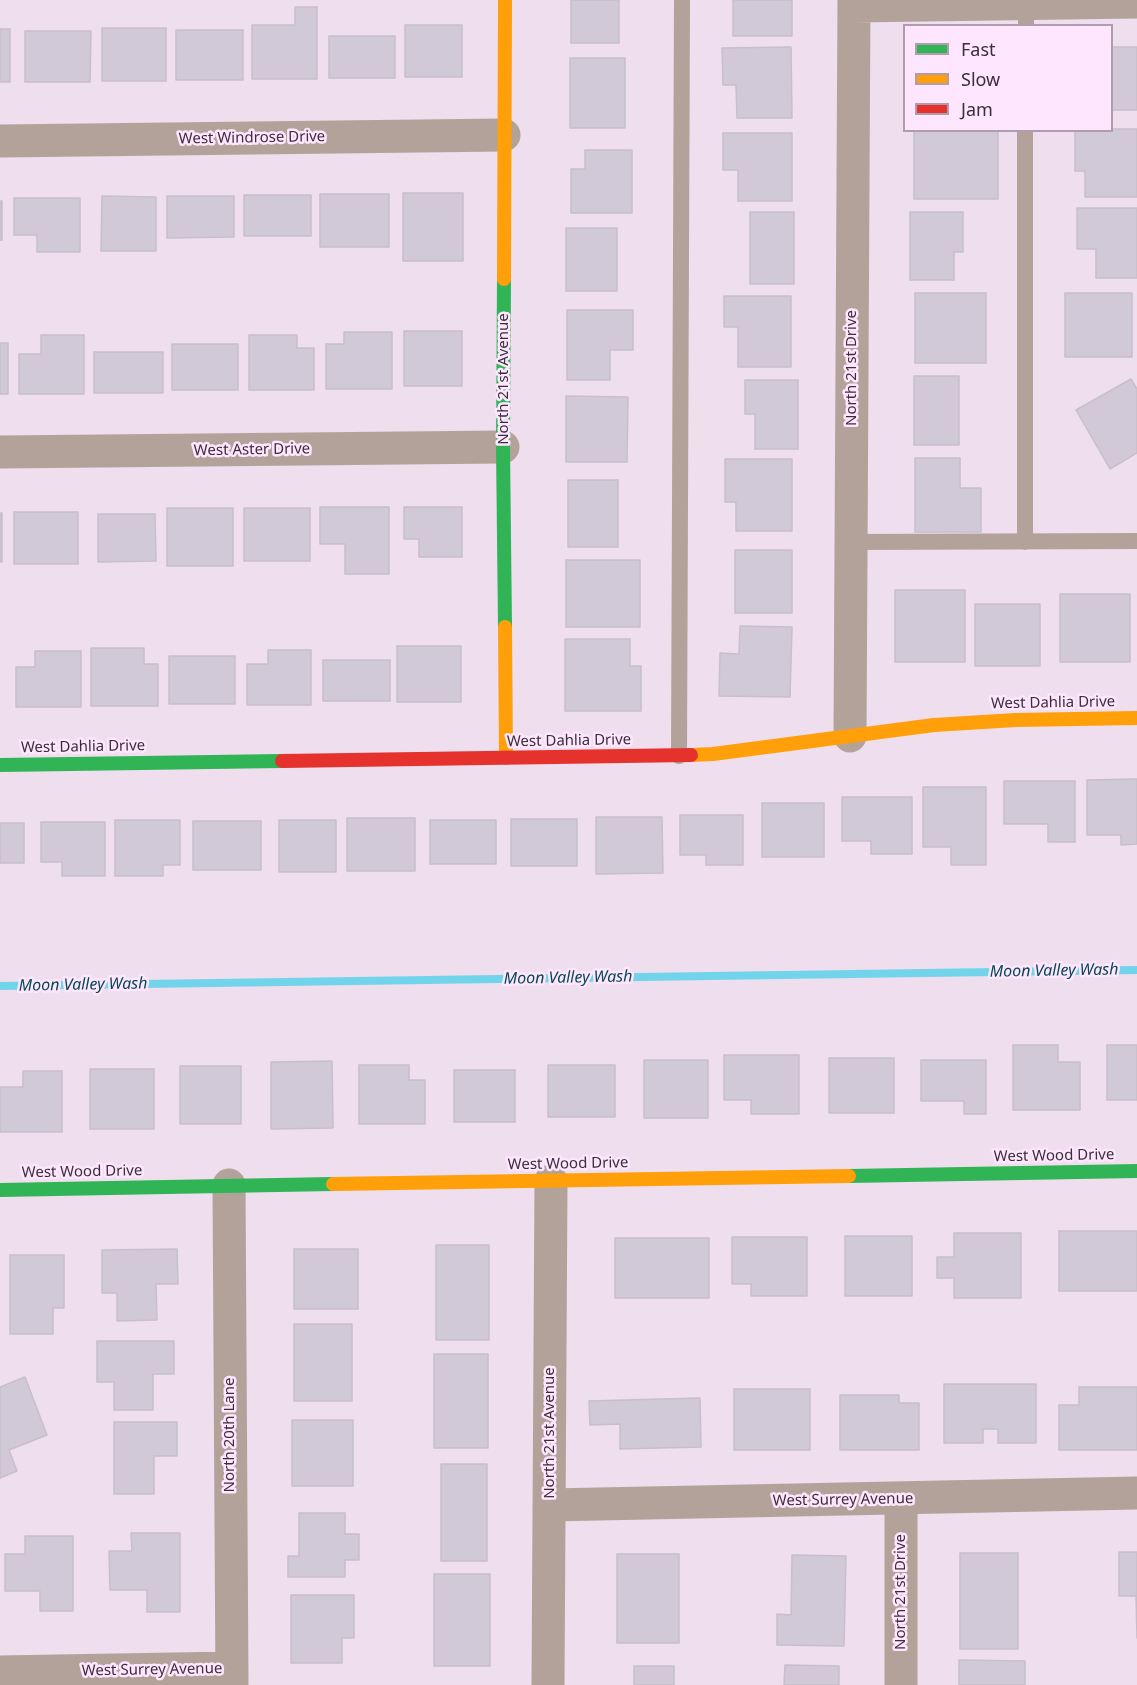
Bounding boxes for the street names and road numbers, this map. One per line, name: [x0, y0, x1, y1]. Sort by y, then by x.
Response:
street label: West Windrose Drive: [179, 128, 325, 148]
street label: North 21st Drive: [843, 310, 861, 426]
street label: North 21st Avenue: [495, 313, 513, 445]
street label: West Aster Drive: [194, 440, 310, 460]
street label: West Dahlia Drive: [991, 693, 1115, 713]
street label: West Dahlia Drive: [507, 731, 631, 751]
street label: West Dahlia Drive: [21, 737, 145, 757]
street label: West Wood Drive: [994, 1146, 1114, 1166]
street label: West Wood Drive: [508, 1154, 628, 1174]
street label: West Wood Drive: [22, 1162, 142, 1182]
street label: North 21st Avenue: [541, 1367, 559, 1499]
street label: North 20th Lane: [221, 1377, 239, 1493]
street label: West Surrey Avenue: [773, 1490, 913, 1510]
street label: North 21st Drive: [892, 1534, 910, 1650]
street label: West Surrey Avenue: [82, 1660, 222, 1680]

